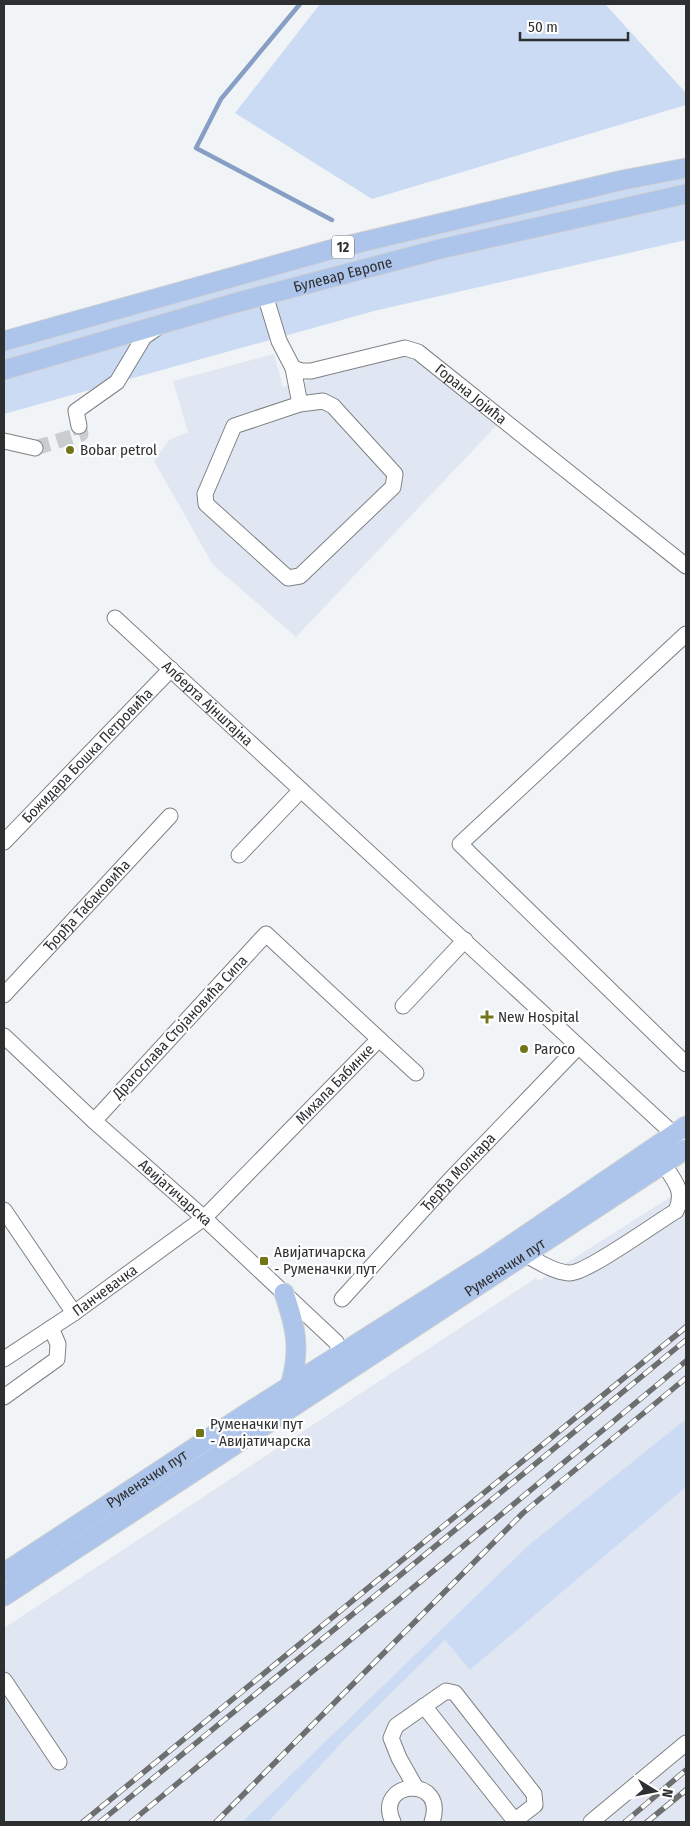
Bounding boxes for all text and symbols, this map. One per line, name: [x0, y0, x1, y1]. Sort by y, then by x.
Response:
scale bar: [520, 10, 628, 42]
text: 50 m: [528, 18, 558, 36]
road number: 12: [332, 236, 354, 258]
street label: Булевар Европе: [291, 253, 394, 296]
street label: Горана Јојића: [431, 360, 510, 428]
place label: Bobar petrol: [80, 441, 157, 459]
marker: Bobar petrol: [64, 444, 76, 456]
street label: Алберта Ајнштајна: [158, 657, 257, 750]
street label: Божидара Бошка Петровића: [18, 685, 156, 827]
street label: Ђорђа Табаковића: [40, 856, 134, 955]
street label: Драгослава Стојановића Сипа: [108, 952, 251, 1103]
place label: New Hospital: [498, 1008, 579, 1026]
marker: New Hospital: [480, 1010, 494, 1024]
street label: Михала Бабинке: [292, 1040, 378, 1128]
place label: Paroco: [534, 1040, 575, 1058]
marker: Paroco: [518, 1043, 530, 1055]
street label: Ђерђа Молнара: [417, 1129, 499, 1215]
street label: Авијатичарска: [135, 1155, 216, 1230]
street label: Руменачки пут: [461, 1234, 550, 1301]
place label: Авијатичарска - Руменачки пут: [274, 1243, 377, 1278]
marker: Авијатичарска - Руменачки пут: [258, 1255, 270, 1267]
street label: Панчевачка: [69, 1261, 141, 1320]
place label: Руменачки пут - Авијатичарска: [210, 1415, 311, 1450]
marker: Руменачки пут - Авијатичарска: [194, 1427, 206, 1439]
street label: Руменачки пут: [103, 1445, 192, 1512]
north arrow: [630, 1766, 680, 1816]
text: N: [658, 1788, 676, 1799]

